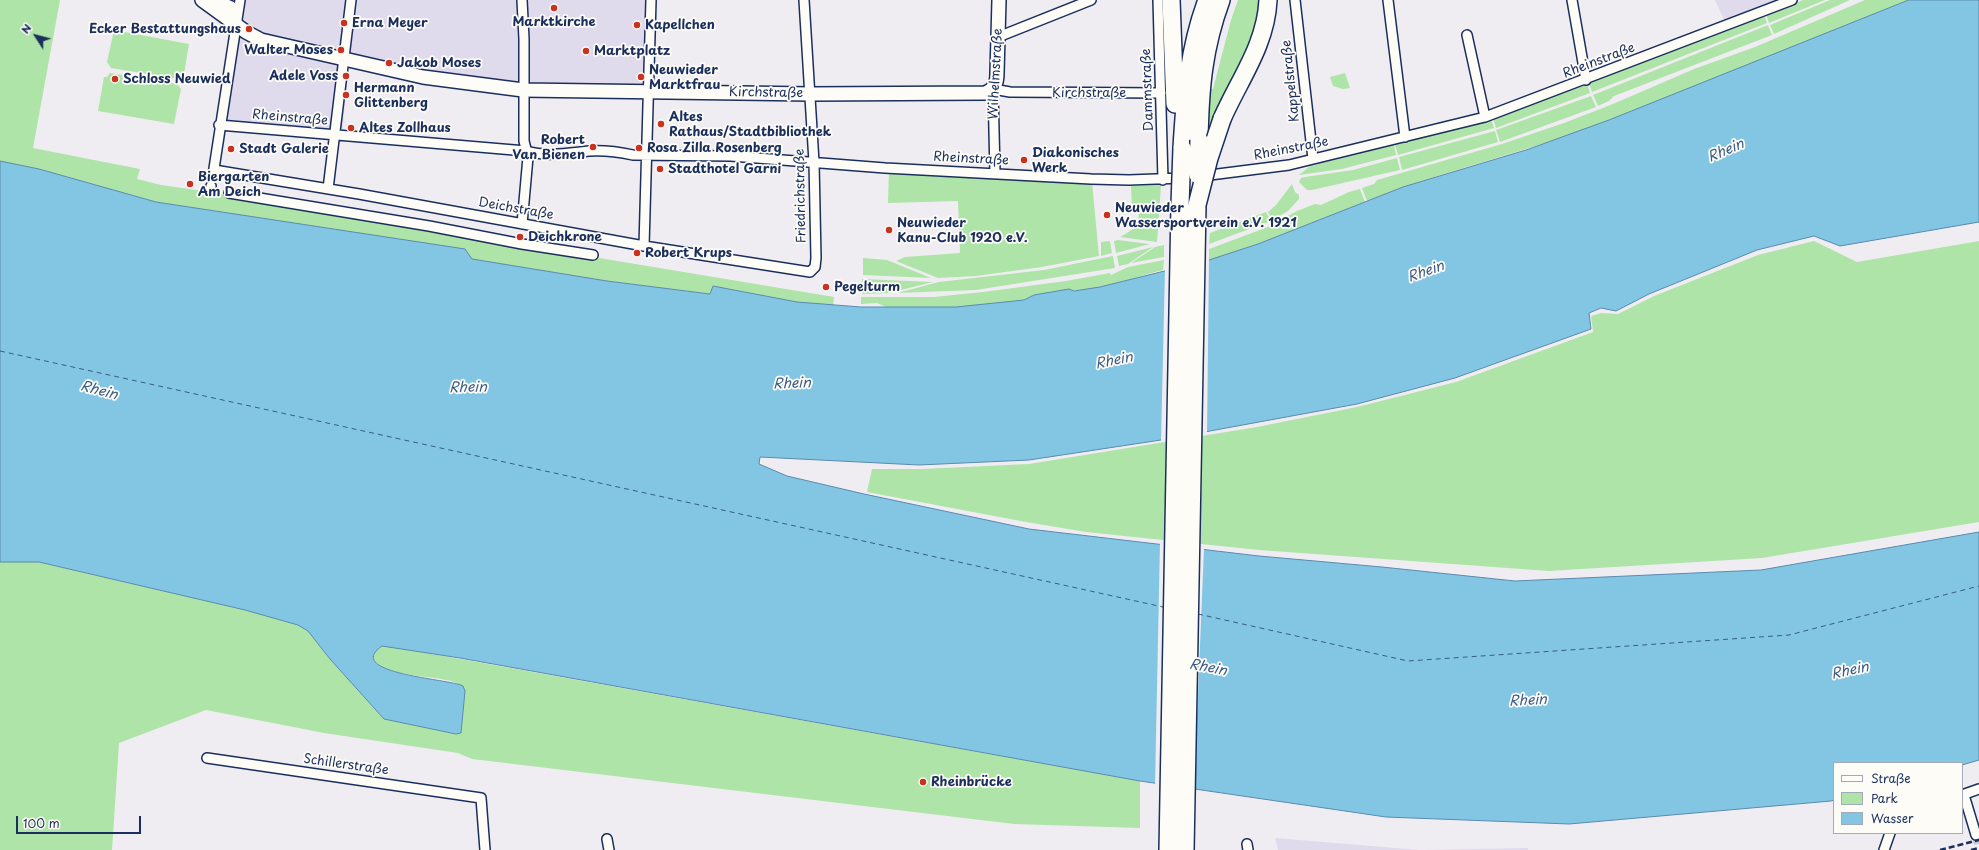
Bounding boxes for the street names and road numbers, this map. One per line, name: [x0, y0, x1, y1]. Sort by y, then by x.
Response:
street label: Wilhelmstraße: [986, 28, 1006, 120]
street label: Kappelstraße: [1279, 39, 1303, 123]
street label: Rheinstraße: [1561, 40, 1637, 82]
street label: Dammstraße: [1139, 48, 1157, 132]
street label: Kirchstraße: [729, 85, 803, 101]
street label: Kirchstraße: [1052, 85, 1126, 101]
street label: Rheinstraße: [251, 107, 329, 129]
street label: Rheinstraße: [1252, 134, 1330, 164]
street label: Friedrichstraße: [792, 148, 810, 244]
street label: Rheinstraße: [933, 149, 1009, 169]
street label: Deichstraße: [477, 195, 555, 223]
street label: Schillerstraße: [302, 751, 390, 779]

